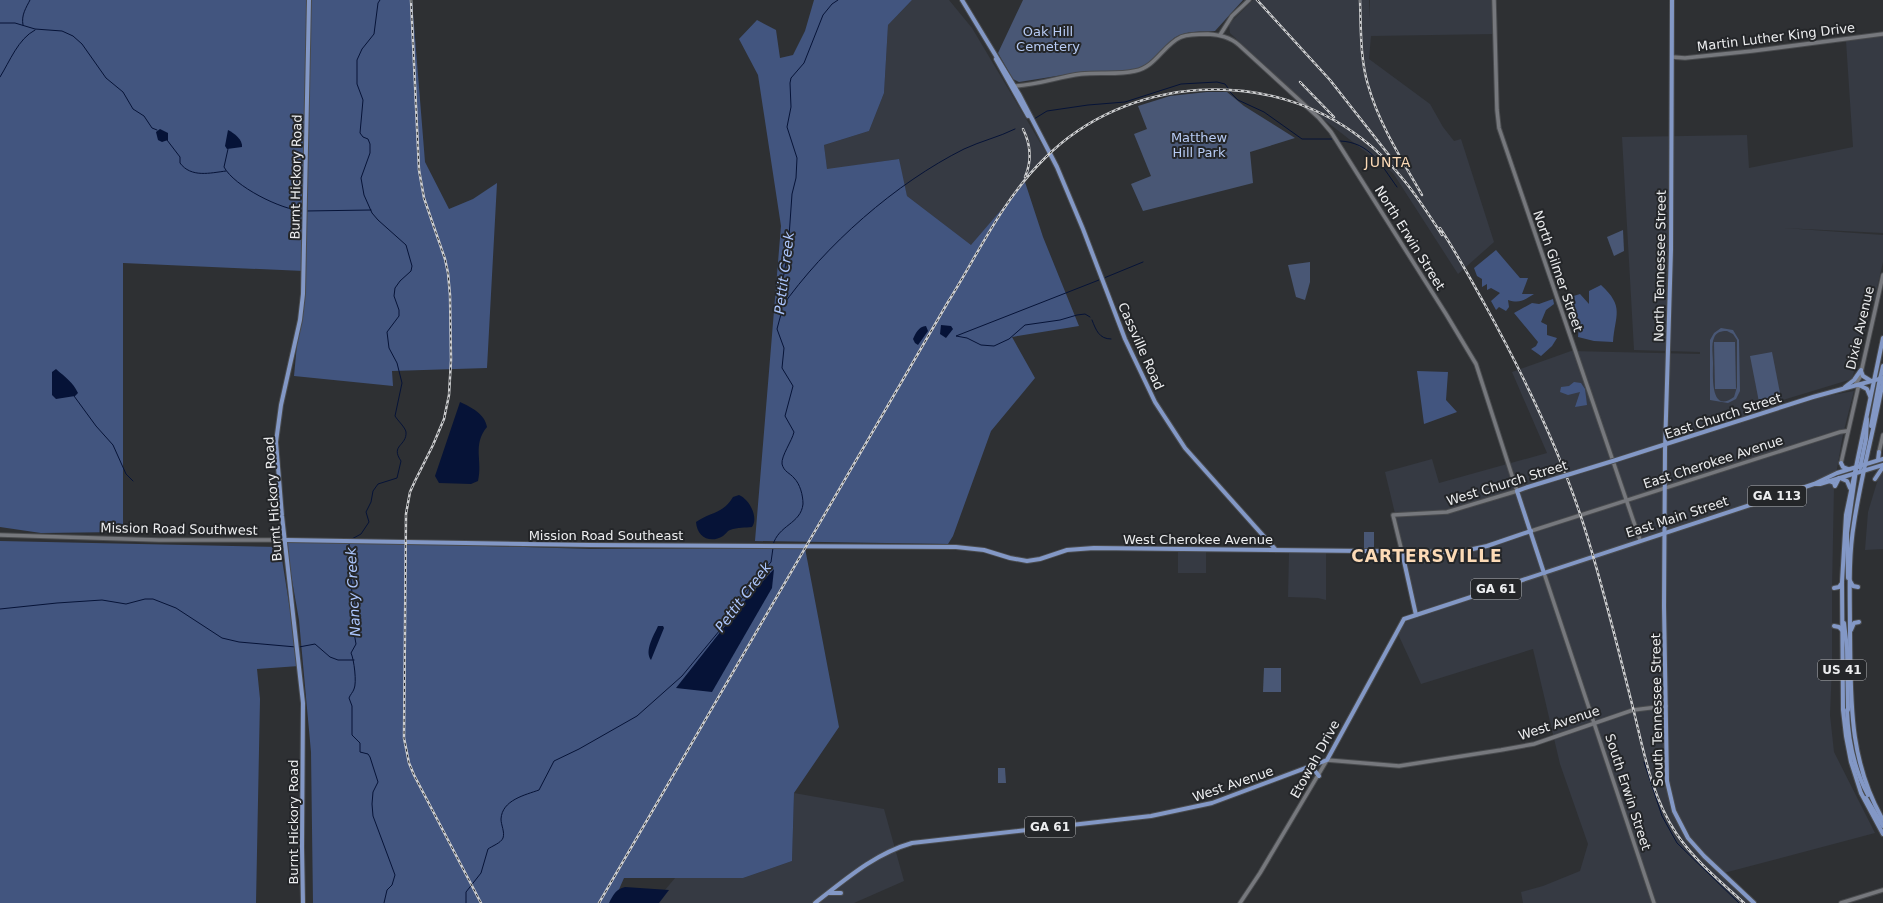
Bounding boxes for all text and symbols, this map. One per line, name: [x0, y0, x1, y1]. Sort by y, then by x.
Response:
street label: Martin Luther King Drive: [1696, 20, 1856, 54]
park label: Oak Hill Cemetery: [1016, 24, 1080, 54]
street label: Burnt Hickory Road: [287, 114, 305, 240]
park label: Matthew Hill Park: [1171, 130, 1227, 160]
district label: JUNTA: [1364, 154, 1411, 170]
street label: North Erwin Street: [1372, 183, 1448, 293]
street label: North Tennessee Street: [1651, 190, 1669, 342]
street label: North Gilmer Street: [1530, 208, 1586, 334]
water label: Pettit Creek: [771, 230, 797, 315]
street label: Dixie Avenue: [1843, 285, 1877, 371]
street label: Cassville Road: [1115, 300, 1167, 392]
street label: East Church Street: [1663, 390, 1783, 442]
street label: East Cherokee Avenue: [1641, 432, 1785, 492]
street label: Burnt Hickory Road: [261, 436, 285, 562]
street label: West Church Street: [1445, 457, 1569, 509]
road number: GA 113: [1748, 486, 1806, 506]
street label: East Main Street: [1624, 493, 1730, 541]
street label: Mission Road Southwest: [100, 520, 258, 538]
street label: Mission Road Southeast: [529, 528, 683, 543]
street label: West Cherokee Avenue: [1123, 532, 1273, 547]
water label: Nancy Creek: [343, 546, 363, 637]
district label: CARTERSVILLE: [1351, 546, 1503, 566]
water label: Pettit Creek: [712, 558, 775, 635]
road number: GA 61: [1471, 579, 1521, 599]
street label: South Tennessee Street: [1648, 633, 1666, 787]
road number: US 41: [1818, 660, 1866, 680]
street label: West Avenue: [1517, 703, 1601, 743]
street label: Etowah Drive: [1287, 717, 1343, 801]
street label: South Erwin Street: [1602, 732, 1654, 852]
street label: Burnt Hickory Road: [286, 759, 301, 885]
street label: West Avenue: [1191, 763, 1275, 805]
road number: GA 61: [1025, 817, 1075, 837]

